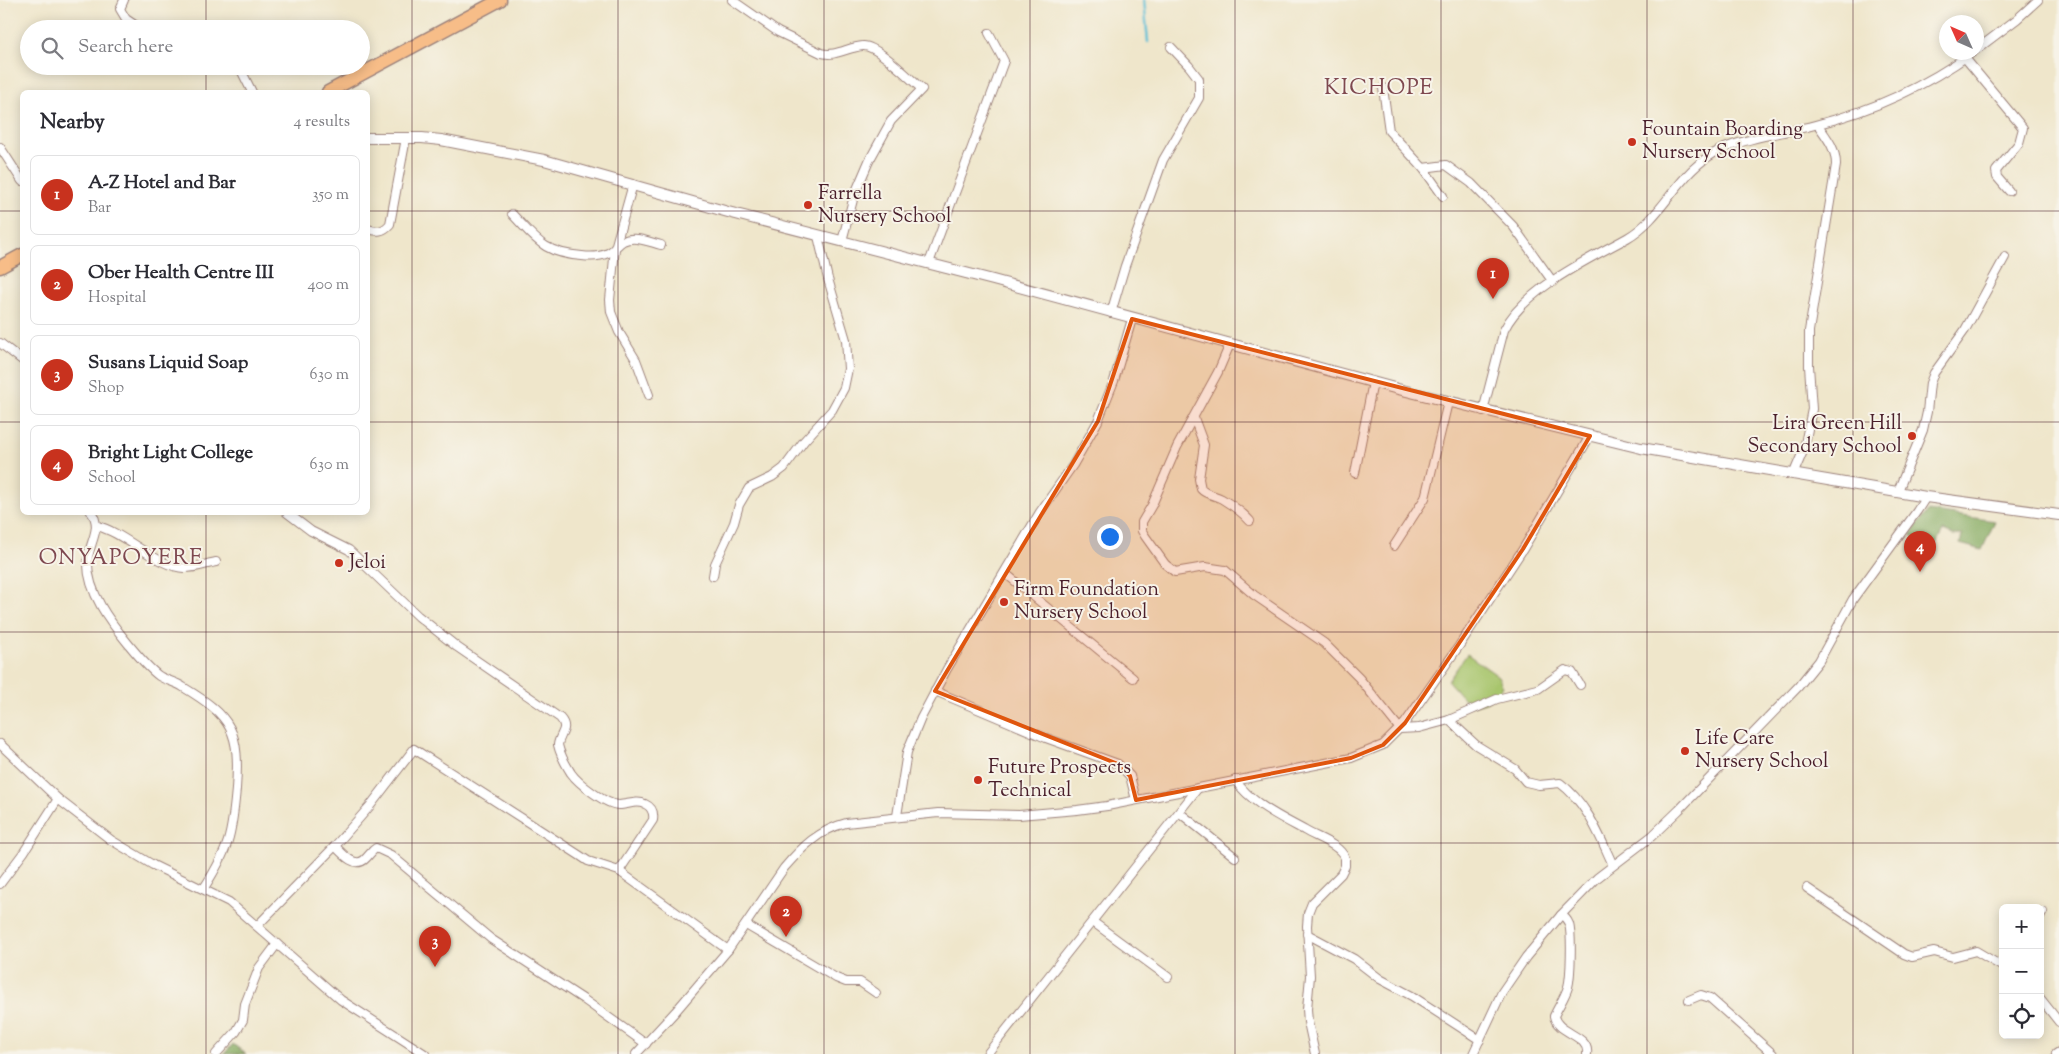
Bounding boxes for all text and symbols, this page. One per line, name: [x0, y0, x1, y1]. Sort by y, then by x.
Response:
north arrow: [1939, 15, 1984, 60]
search box: [20, 20, 370, 75]
icon: search: [38, 34, 66, 62]
text: Search here: [78, 34, 173, 61]
district label: KICHOPE: [1324, 73, 1434, 105]
text: Nearby: [40, 108, 105, 138]
text: 4 results: [294, 111, 350, 134]
place label: Fountain Boarding Nursery School: [1642, 116, 1803, 168]
marker: Fountain Boarding Nursery School: [1626, 136, 1638, 148]
text: A-Z Hotel and Bar: [88, 170, 236, 197]
place label: Farrella Nursery School: [818, 180, 952, 232]
text: 1: [54, 184, 60, 207]
text: 350 m: [312, 184, 349, 207]
text: Bar: [88, 197, 111, 220]
marker: Farrella Nursery School: [802, 199, 814, 211]
pin: 1: [1477, 258, 1509, 299]
text: Ober Health Centre III: [88, 260, 274, 287]
text: 2: [53, 274, 61, 297]
text: 400 m: [308, 274, 349, 297]
text: Hospital: [88, 287, 146, 310]
text: Susans Liquid Soap: [88, 350, 248, 377]
text: 3: [54, 364, 60, 387]
text: 630 m: [310, 364, 349, 387]
text: Shop: [88, 377, 124, 400]
place label: Lira Green Hill Secondary School: [1747, 410, 1902, 462]
marker: Lira Green Hill Secondary School: [1906, 430, 1918, 442]
text: Bright Light College: [88, 440, 253, 467]
text: 4: [53, 454, 61, 477]
text: 630 m: [310, 454, 349, 477]
text: School: [88, 467, 136, 490]
your location: [1097, 524, 1123, 550]
pin: 4: [1904, 531, 1936, 572]
district label: ONYAPOYERE: [39, 543, 203, 575]
place label: Jeloi: [348, 549, 386, 578]
marker: Jeloi: [333, 557, 345, 569]
place label: Firm Foundation Nursery School: [1014, 576, 1159, 628]
marker: Firm Foundation Nursery School: [998, 596, 1010, 608]
place label: Life Care Nursery School: [1695, 725, 1829, 777]
marker: Life Care Nursery School: [1679, 745, 1691, 757]
place label: Future Prospects Technical: [988, 754, 1131, 806]
marker: Future Prospects Technical: [972, 774, 984, 786]
pin: 2: [770, 896, 802, 937]
map controls: [1999, 904, 2044, 1039]
button: +: [1999, 904, 2044, 949]
pin: 3: [419, 926, 451, 967]
button: −: [1999, 949, 2044, 994]
button: locate: [1999, 994, 2044, 1039]

